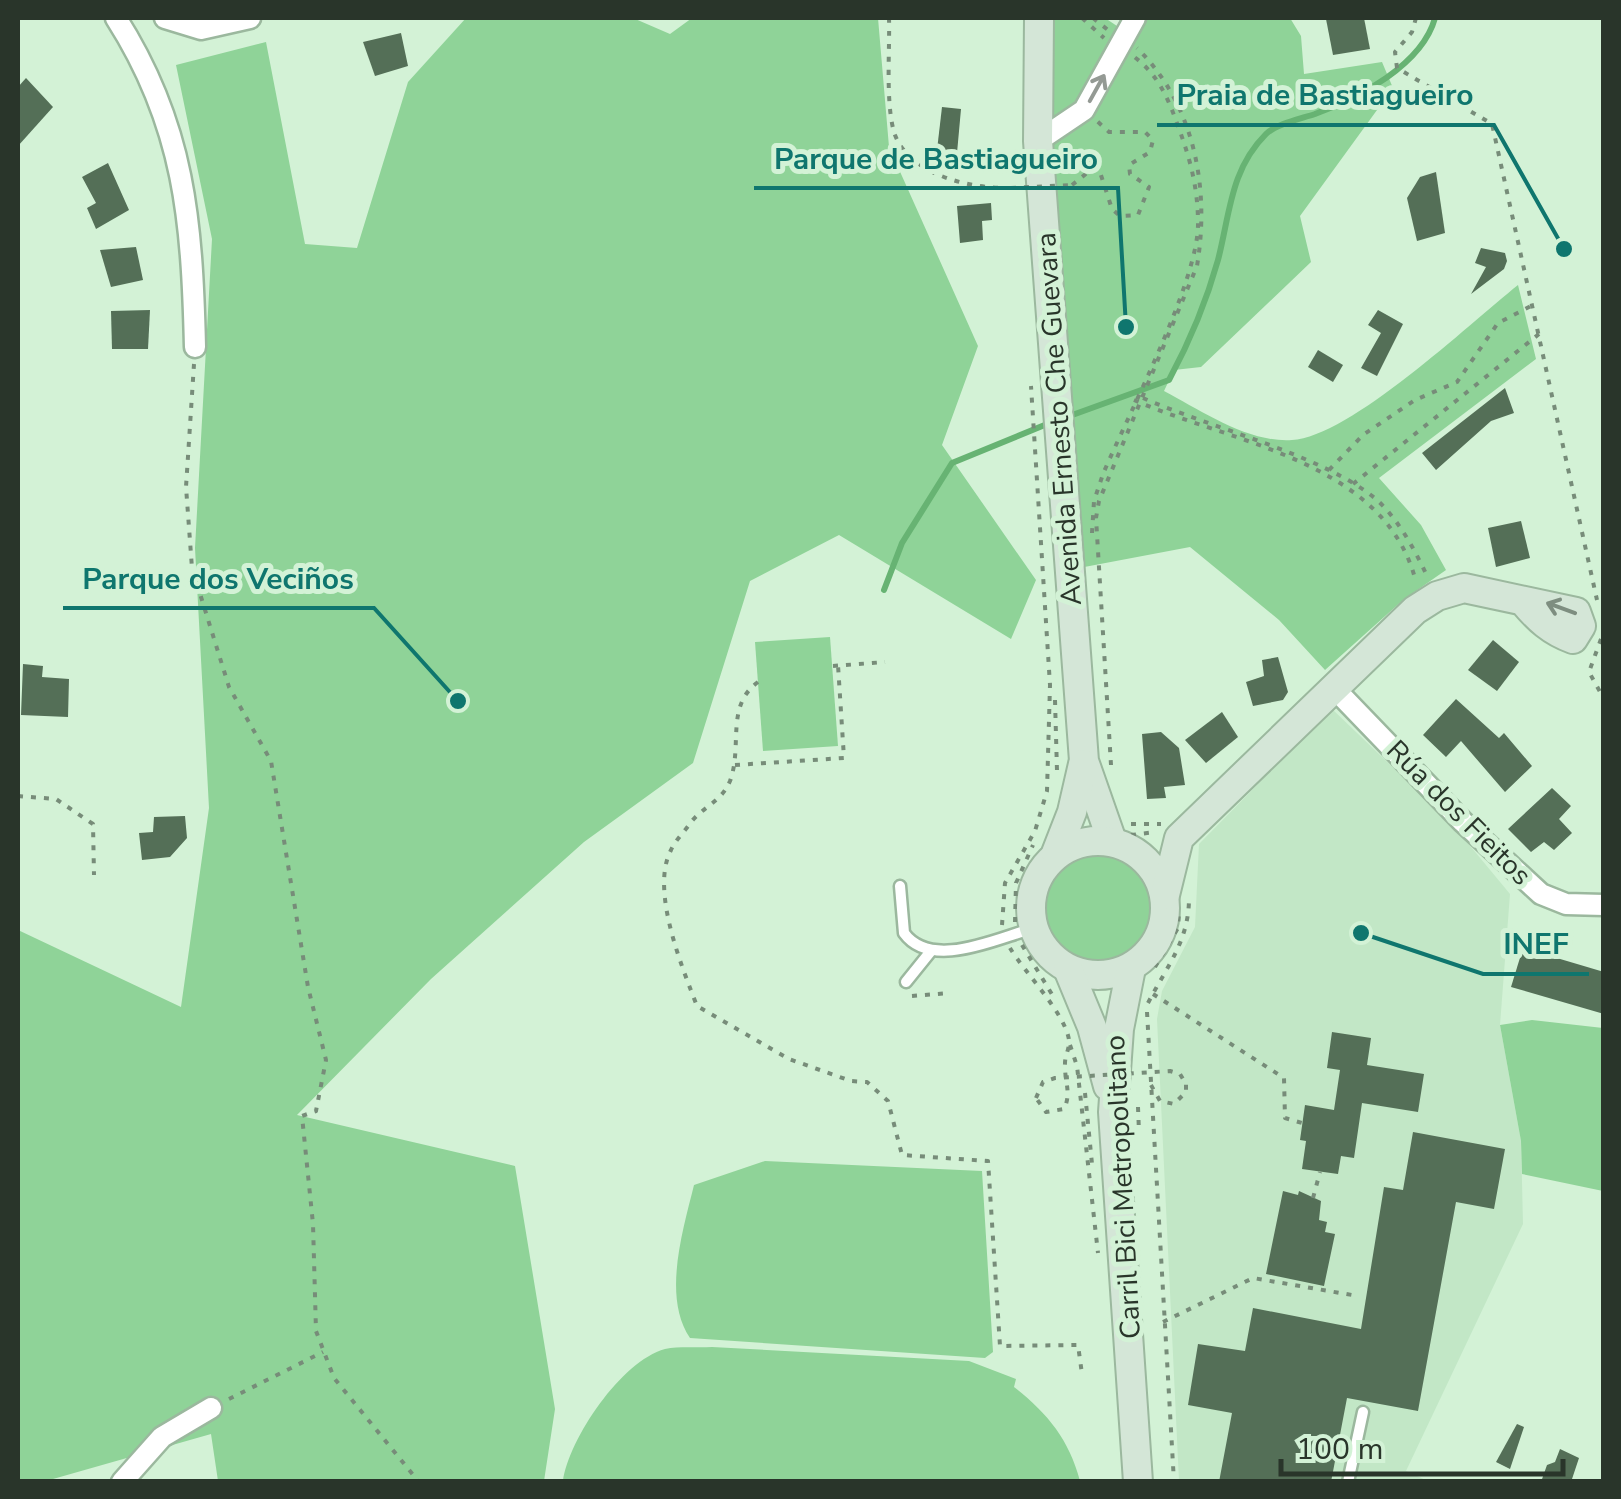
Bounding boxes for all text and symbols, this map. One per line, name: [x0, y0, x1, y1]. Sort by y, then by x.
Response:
callout: Praia de Bastiagueiro: [1157, 65, 1494, 125]
one-way arrow: [1087, 74, 1107, 104]
text: Praia de Bastiagueiro: [1176, 75, 1474, 116]
callout: Parque de Bastiagueiro: [754, 128, 1118, 188]
text: Parque de Bastiagueiro: [774, 139, 1098, 180]
street label: Avenida Ernesto Che Guevara: [1027, 231, 1091, 607]
callout: Parque dos Veciños: [63, 548, 374, 608]
text: Parque dos Veciños: [82, 559, 354, 600]
one-way arrow: [1546, 598, 1577, 616]
street label: Rúa dos Fieitos: [1378, 732, 1540, 894]
callout: INEF: [1483, 914, 1589, 974]
text: INEF: [1503, 924, 1569, 965]
street label: Carril Bici Metropolitano: [1096, 1034, 1150, 1340]
scale bar: [1281, 1414, 1564, 1476]
text: 100 m: [1296, 1429, 1383, 1470]

